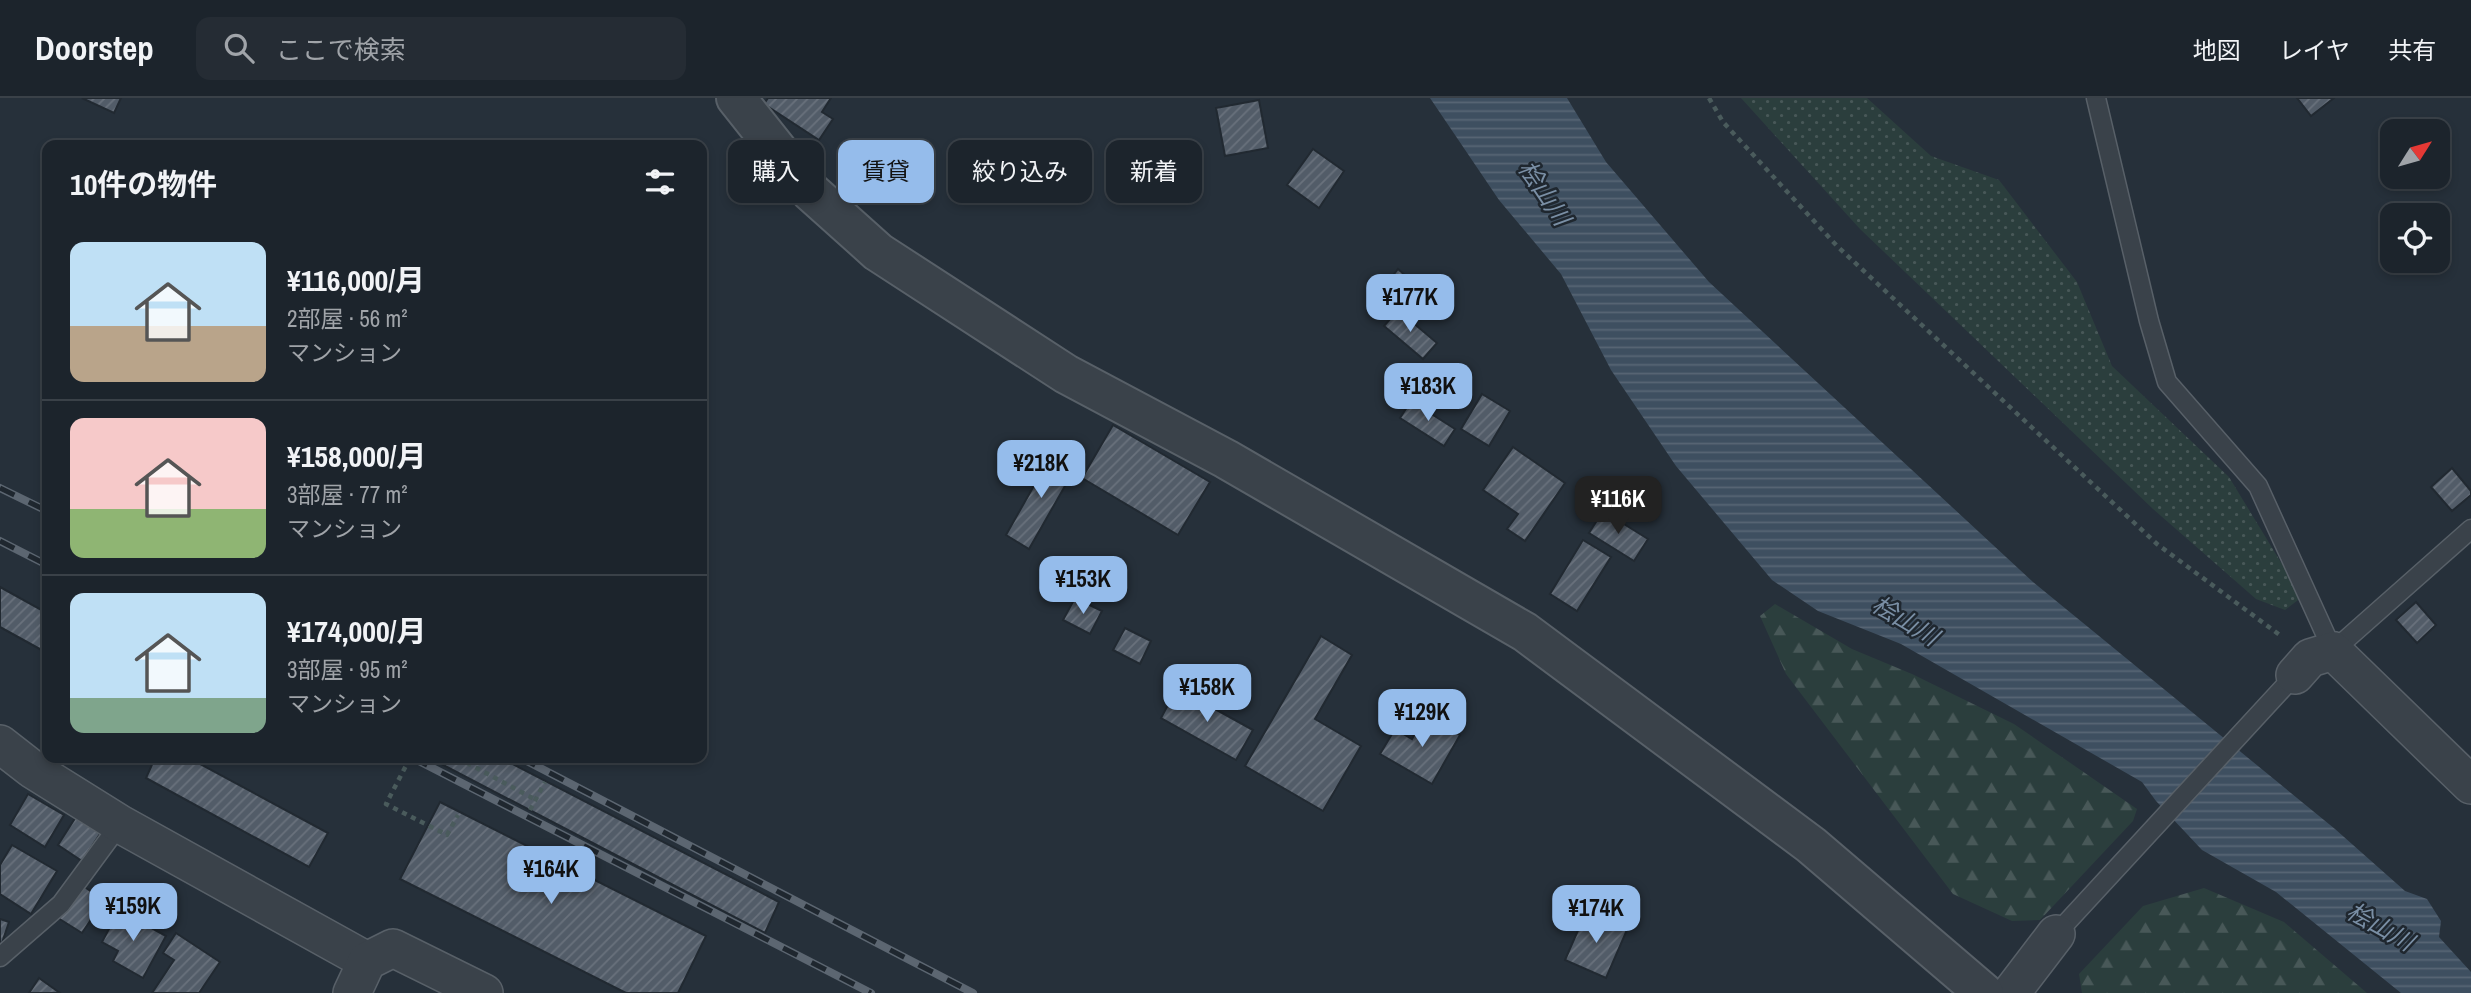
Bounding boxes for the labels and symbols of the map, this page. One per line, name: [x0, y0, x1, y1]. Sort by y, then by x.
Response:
north arrow: [2380, 119, 2450, 189]
water label: 桧山川: [1511, 154, 1580, 234]
pin: ¥177K: [1361, 274, 1459, 334]
pin: ¥183K: [1379, 364, 1477, 423]
pin: ¥218K: [992, 440, 1090, 500]
pin: ¥116K: [1569, 476, 1667, 536]
pin: ¥153K: [1034, 556, 1132, 616]
water label: 桧山川: [1866, 588, 1947, 654]
pin: ¥158K: [1158, 664, 1256, 724]
pin: ¥129K: [1373, 690, 1471, 749]
pin: ¥164K: [502, 846, 600, 906]
pin: ¥159K: [84, 884, 182, 943]
pin: ¥174K: [1547, 886, 1645, 945]
water label: 桧山川: [2341, 895, 2422, 959]

